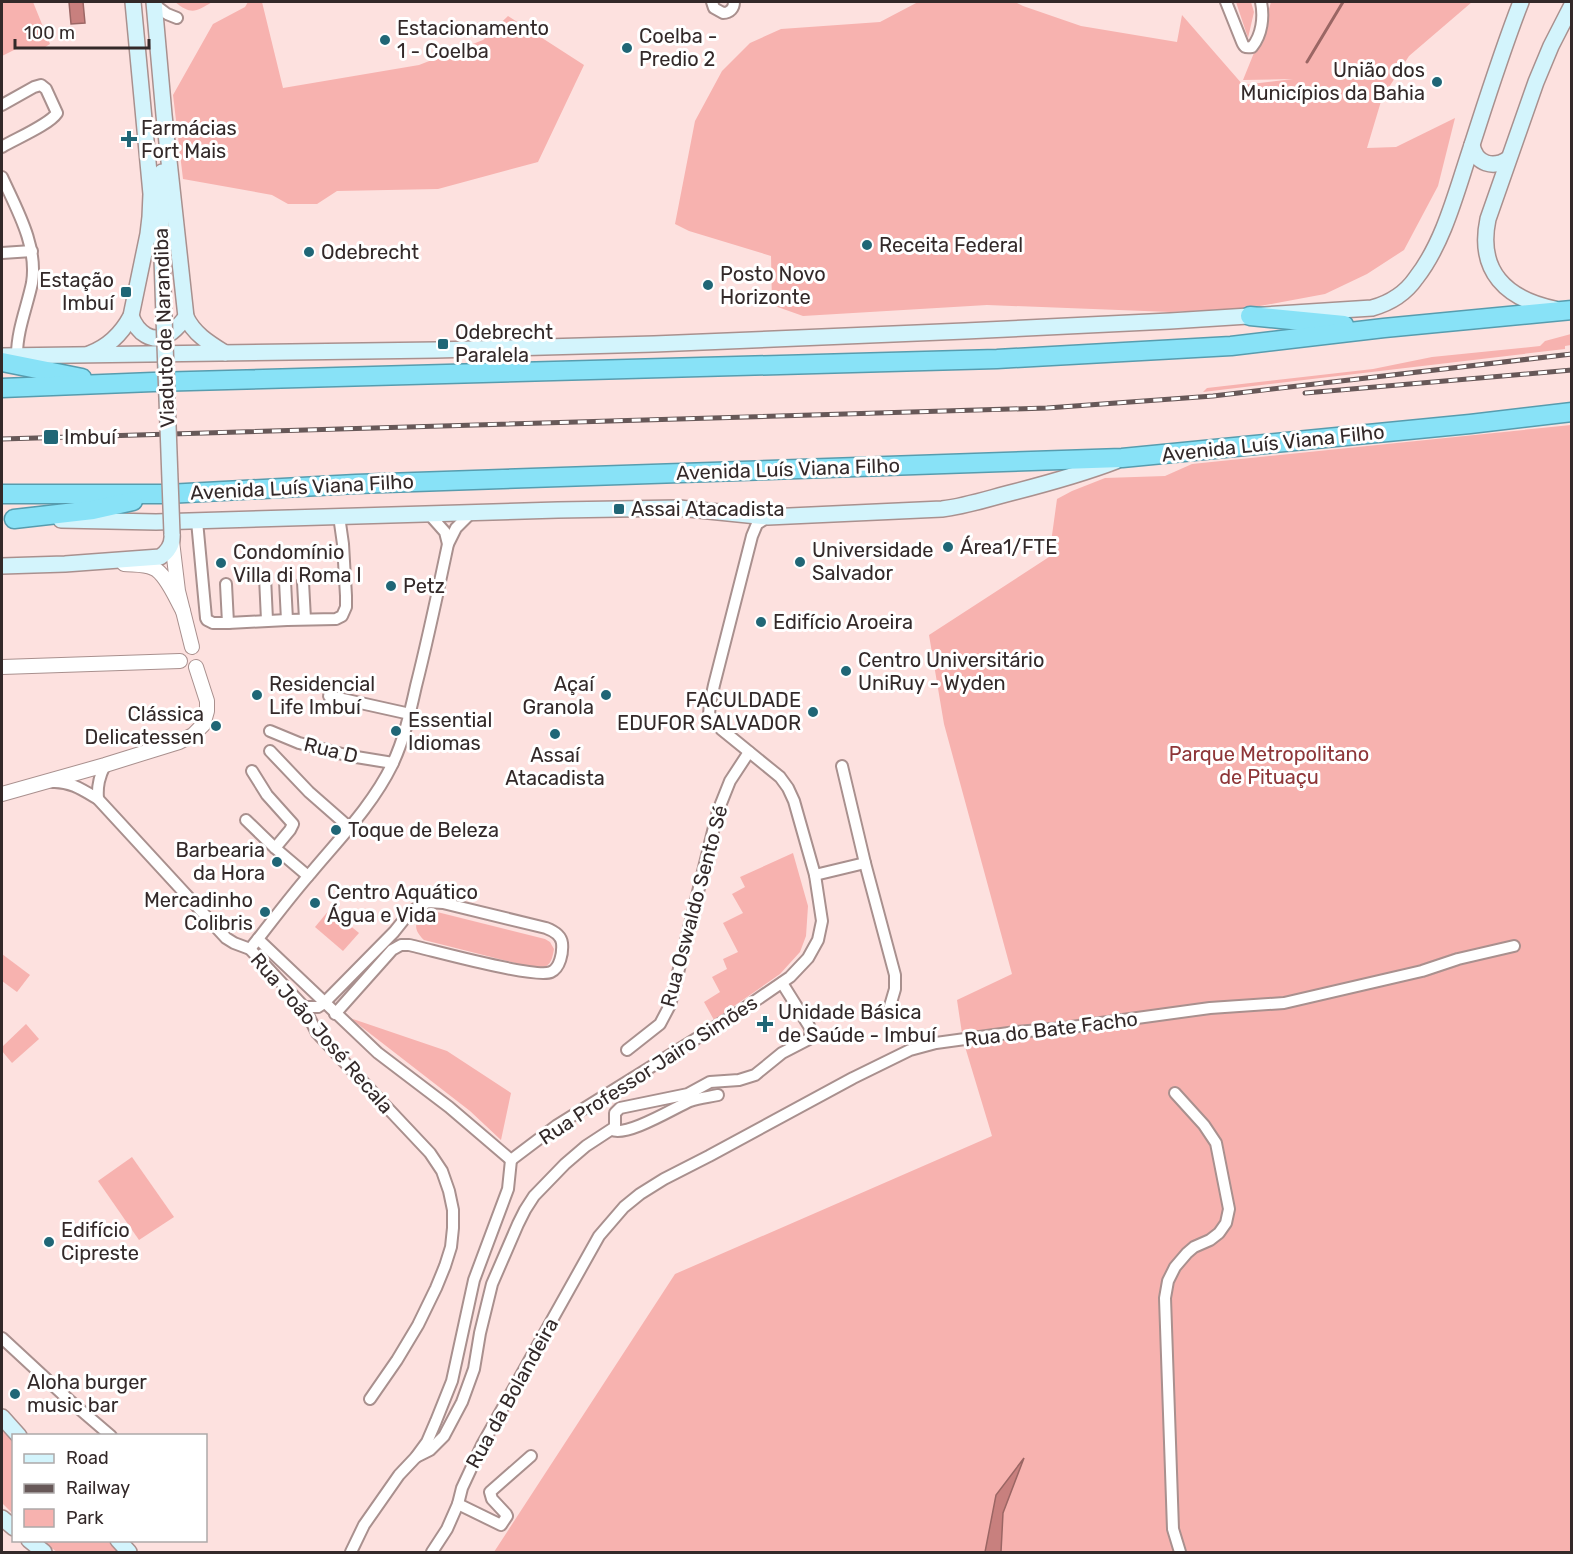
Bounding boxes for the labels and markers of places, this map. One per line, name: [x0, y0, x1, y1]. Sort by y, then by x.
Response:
place label: Estacionamento 1 - Coelba: [397, 16, 549, 63]
place label: Coelba - Predio 2: [639, 24, 717, 71]
marker: Estacionamento 1 - Coelba: [378, 33, 392, 47]
marker: Coelba - Predio 2: [620, 41, 634, 55]
place label: União dos Municípios da Bahia: [1241, 58, 1425, 105]
marker: União dos Municípios da Bahia: [1430, 75, 1444, 89]
place label: Farmácias Fort Mais: [141, 116, 237, 163]
marker: Farmácias Fort Mais: [122, 132, 136, 146]
place label: Receita Federal: [879, 233, 1023, 257]
marker: Receita Federal: [860, 238, 874, 252]
place label: Odebrecht: [321, 240, 419, 264]
marker: Odebrecht: [302, 245, 316, 259]
place label: Posto Novo Horizonte: [720, 262, 826, 309]
place label: Estação Imbuí: [39, 268, 115, 315]
marker: Posto Novo Horizonte: [701, 278, 715, 292]
marker: Estação Imbuí: [119, 285, 133, 299]
place label: Odebrecht Paralela: [455, 320, 553, 367]
marker: Odebrecht Paralela: [436, 337, 450, 351]
place label: Imbuí: [64, 425, 117, 449]
marker: Imbuí: [42, 428, 60, 446]
place label: Assai Atacadista: [631, 497, 785, 521]
marker: Assai Atacadista: [612, 502, 626, 516]
place label: Área1/FTE: [960, 535, 1057, 559]
place label: Universidade Salvador: [812, 538, 934, 585]
place label: Condomínio Villa di Roma I: [233, 540, 362, 587]
marker: Área1/FTE: [941, 540, 955, 554]
marker: Universidade Salvador: [793, 555, 807, 569]
marker: Condomínio Villa di Roma I: [214, 556, 228, 570]
place label: Petz: [403, 574, 445, 598]
marker: Petz: [384, 579, 398, 593]
place label: Edifício Aroeira: [773, 610, 913, 634]
marker: Edifício Aroeira: [754, 615, 768, 629]
place label: Centro Universitário UniRuy - Wyden: [858, 648, 1044, 695]
marker: Centro Universitário UniRuy - Wyden: [839, 664, 853, 678]
place label: Residencial Life Imbuí: [269, 672, 375, 719]
place label: Açaí Granola: [522, 672, 595, 719]
marker: Residencial Life Imbuí: [250, 688, 264, 702]
marker: Açaí Granola: [599, 688, 613, 702]
place label: FACULDADE EDUFOR SALVADOR: [617, 688, 801, 735]
place label: Clássica Delicatessen: [85, 702, 204, 749]
marker: FACULDADE EDUFOR SALVADOR: [806, 705, 820, 719]
place label: Essential Idiomas: [408, 708, 492, 755]
marker: Clássica Delicatessen: [209, 719, 223, 733]
marker: Essential Idiomas: [389, 724, 403, 738]
marker: Assaí Atacadista: [548, 727, 562, 741]
place label: Assaí Atacadista: [505, 743, 605, 790]
place label: Toque de Beleza: [348, 818, 499, 842]
marker: Toque de Beleza: [329, 823, 343, 837]
place label: Barbearia da Hora: [175, 838, 265, 885]
marker: Barbearia da Hora: [270, 855, 284, 869]
place label: Centro Aquático Água e Vida: [327, 880, 478, 927]
place label: Mercadinho Colibris: [144, 888, 253, 935]
marker: Centro Aquático Água e Vida: [308, 896, 322, 910]
marker: Mercadinho Colibris: [258, 905, 272, 919]
place label: Unidade Básica de Saúde - Imbuí: [778, 1000, 937, 1047]
marker: Unidade Básica de Saúde - Imbuí: [756, 1015, 774, 1033]
place label: Edifício Cipreste: [61, 1218, 139, 1265]
marker: Edifício Cipreste: [42, 1235, 56, 1249]
place label: Aloha burger music bar: [27, 1370, 147, 1417]
marker: Aloha burger music bar: [8, 1387, 22, 1401]

